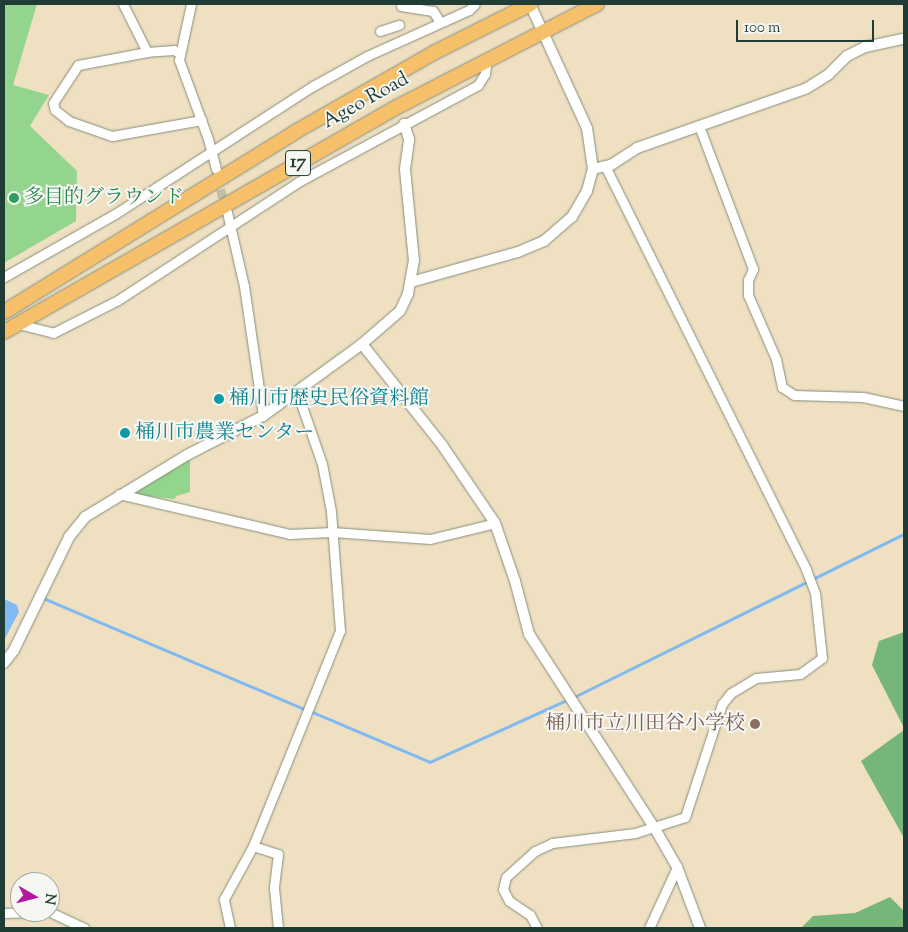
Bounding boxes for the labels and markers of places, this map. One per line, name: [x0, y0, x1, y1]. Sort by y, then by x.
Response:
place label: 多目的グラウンド: [24, 186, 184, 210]
marker: 多目的グラウンド: [8, 192, 20, 204]
place label: 桶川市歴史民俗資料館: [229, 387, 429, 411]
marker: 桶川市歴史民俗資料館: [213, 393, 225, 405]
place label: 桶川市農業センター: [135, 421, 315, 445]
marker: 桶川市農業センター: [119, 427, 131, 439]
place label: 桶川市立川田谷小学校: [545, 712, 745, 736]
marker: 桶川市立川田谷小学校: [749, 718, 761, 730]

